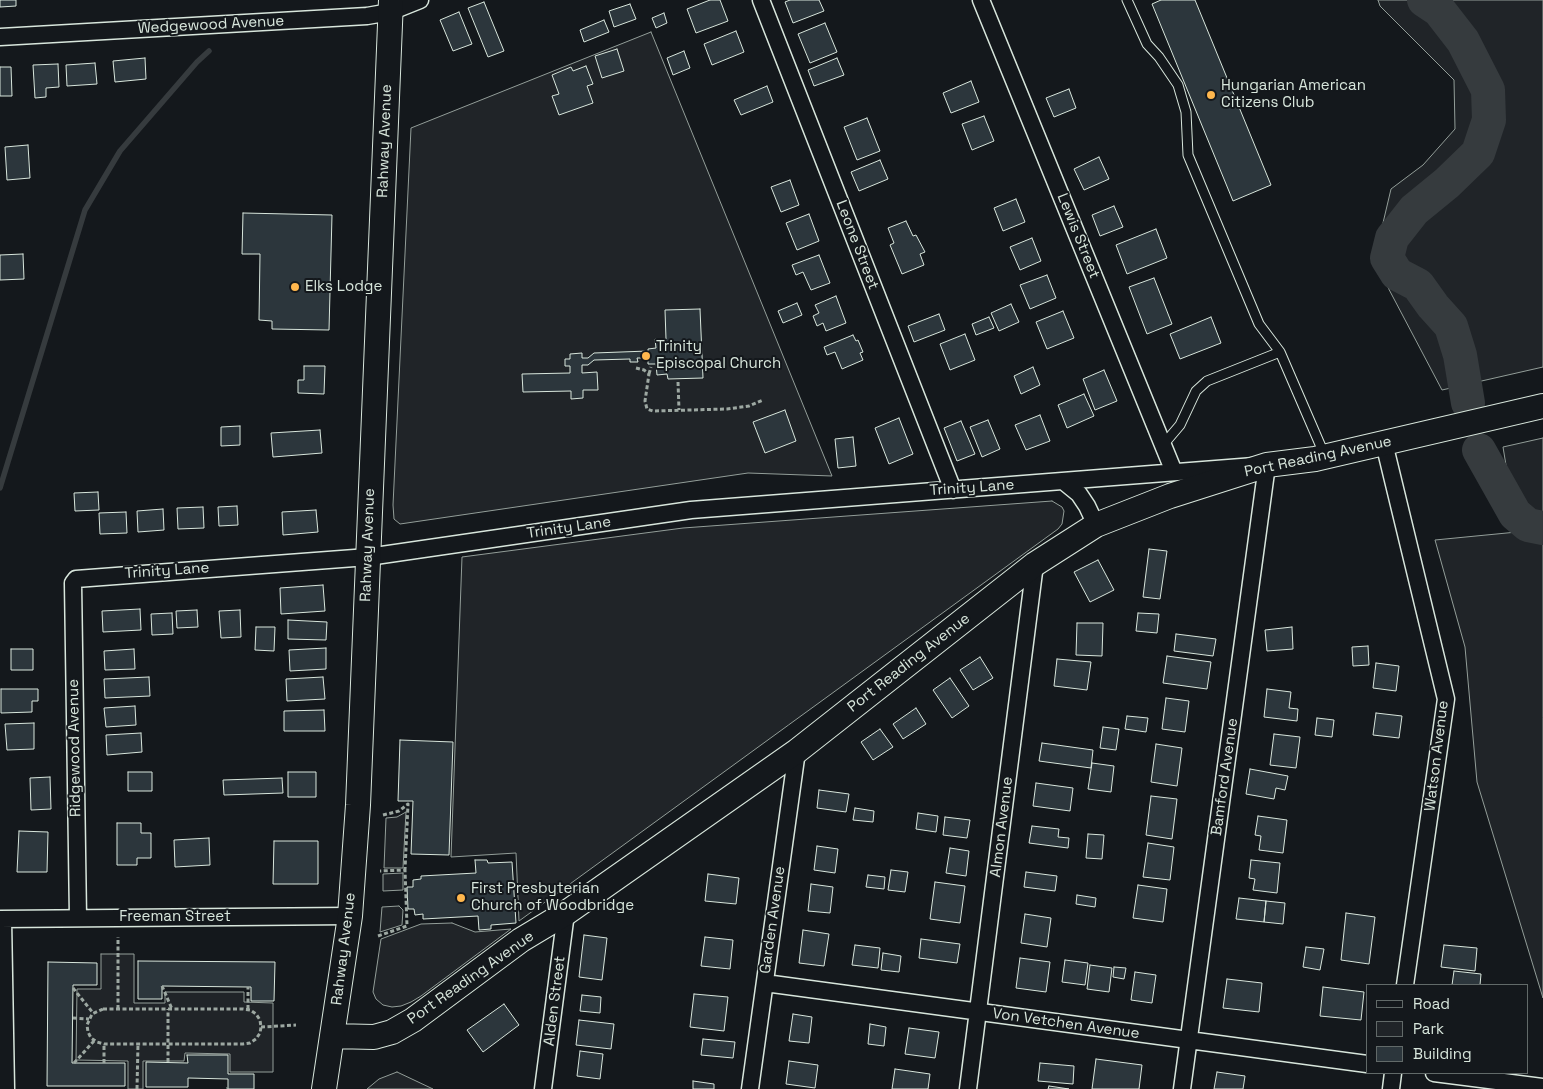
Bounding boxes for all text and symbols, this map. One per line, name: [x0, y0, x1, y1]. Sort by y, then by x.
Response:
street label: Wedgewood Avenue: [137, 12, 285, 38]
place label: Hungarian American Citizens Club: [1221, 77, 1366, 112]
street label: Rahway Avenue: [374, 84, 396, 198]
marker: Hungarian American Citizens Club: [1205, 89, 1217, 101]
street label: Lewis Street: [1053, 191, 1103, 281]
street label: Leone Street: [832, 198, 882, 292]
place label: Elks Lodge: [305, 278, 382, 296]
marker: Elks Lodge: [289, 281, 301, 293]
place label: Trinity Episcopal Church: [656, 338, 781, 373]
marker: Trinity Episcopal Church: [640, 350, 652, 362]
street label: Port Reading Avenue: [1243, 433, 1393, 481]
street label: Trinity Lane: [929, 476, 1015, 500]
street label: Rahway Avenue: [357, 488, 379, 602]
street label: Trinity Lane: [526, 513, 612, 543]
street label: Trinity Lane: [124, 559, 210, 583]
street label: Port Reading Avenue: [844, 610, 974, 716]
street label: Ridgewood Avenue: [65, 679, 85, 817]
street label: Watson Avenue: [1421, 700, 1453, 812]
street label: Bamford Avenue: [1208, 717, 1242, 837]
street label: Almon Avenue: [987, 776, 1017, 878]
street label: Garden Avenue: [757, 865, 789, 975]
place label: First Presbyterian Church of Woodbridge: [471, 880, 634, 915]
street label: Rahway Avenue: [328, 892, 360, 1006]
marker: First Presbyterian Church of Woodbridge: [455, 892, 467, 904]
street label: Freeman Street: [119, 908, 231, 926]
street label: Port Reading Avenue: [404, 928, 538, 1028]
street label: Alden Street: [541, 955, 569, 1047]
legend: [1366, 984, 1528, 1074]
text: Road: [1413, 994, 1450, 1013]
street label: Von Vetchen Avenue: [991, 1005, 1141, 1043]
text: Park: [1413, 1019, 1444, 1038]
text: Building: [1413, 1044, 1472, 1063]

